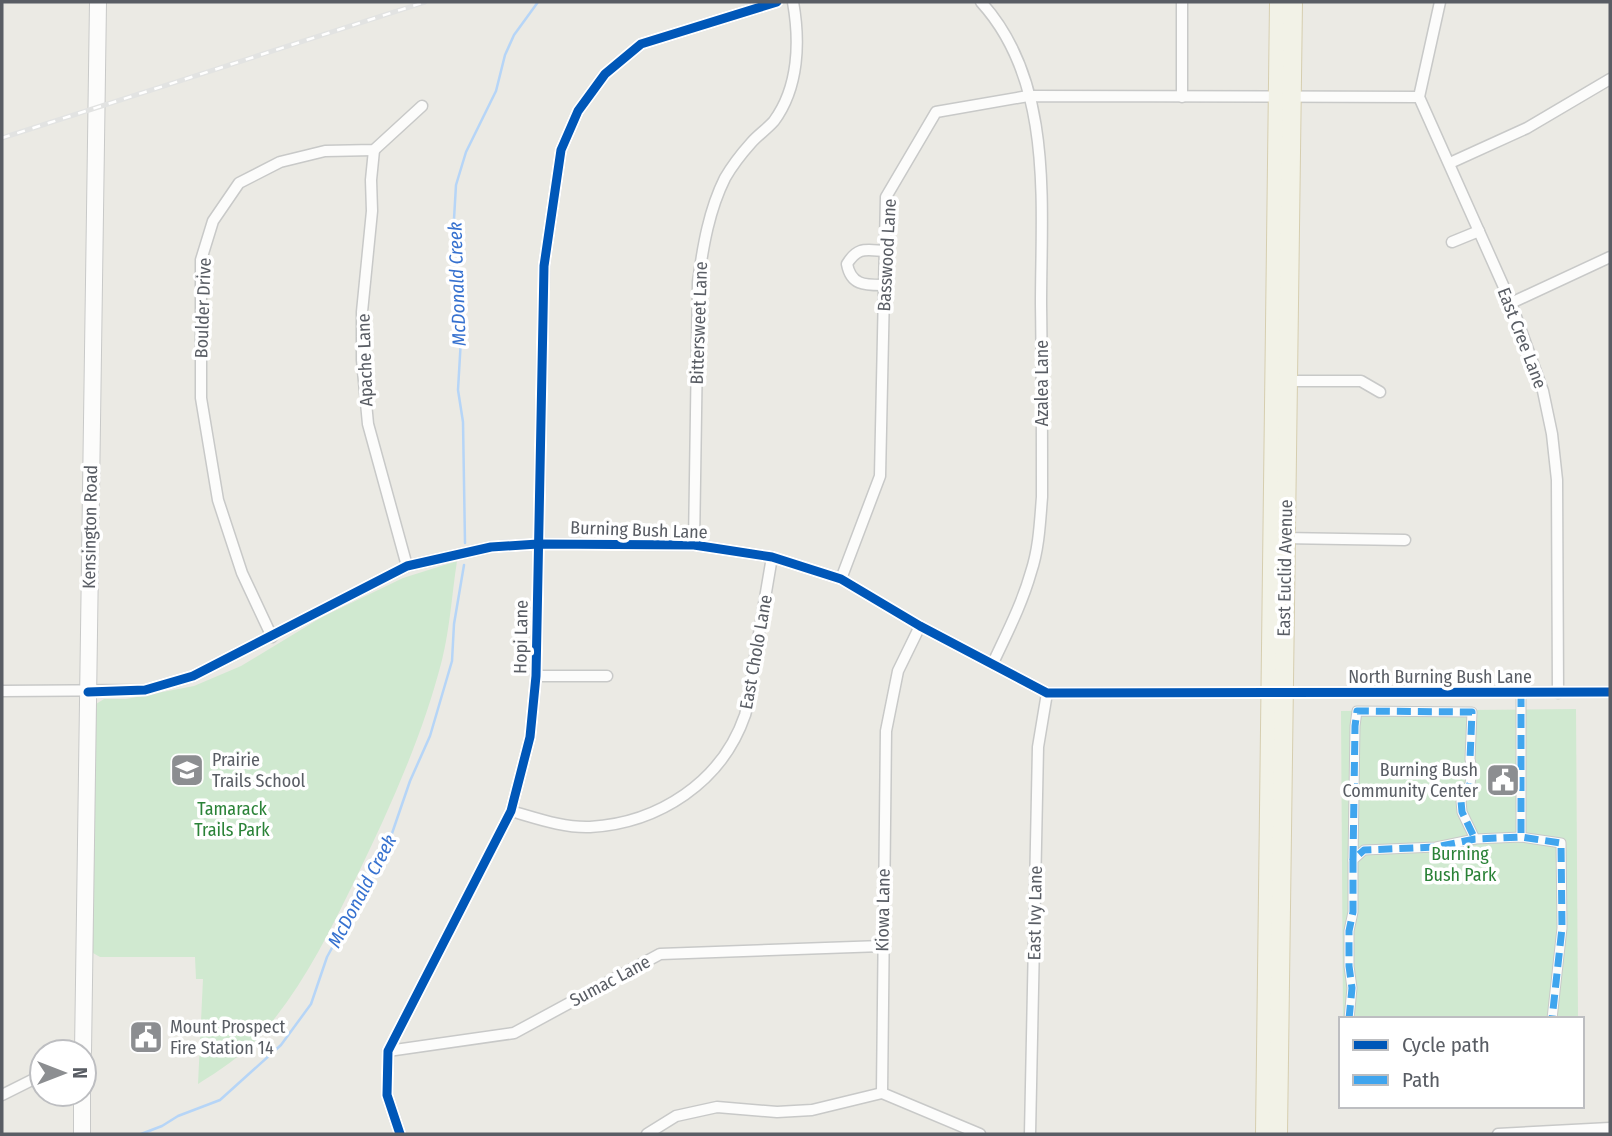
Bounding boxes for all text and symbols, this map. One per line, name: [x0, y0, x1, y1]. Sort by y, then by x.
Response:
street label: Basswood Lane: [873, 198, 901, 312]
water label: McDonald Creek: [443, 221, 471, 347]
street label: Boulder Drive: [190, 257, 216, 359]
street label: Bittersweet Lane: [686, 261, 712, 385]
street label: East Cree Lane: [1493, 284, 1551, 392]
street label: Apache Lane: [352, 313, 378, 407]
street label: Azalea Lane: [1031, 340, 1053, 426]
street label: Kensington Road: [78, 465, 102, 589]
street label: East Euclid Avenue: [1273, 499, 1297, 637]
street label: Burning Bush Lane: [570, 517, 708, 543]
street label: East Cholo Lane: [735, 593, 777, 711]
street label: Hopi Lane: [509, 600, 533, 674]
street label: North Burning Bush Lane: [1348, 666, 1532, 688]
place label: Prairie Trails School: [212, 749, 306, 792]
school or university icon: Prairie Trails School: [168, 751, 206, 789]
place label: Burning Bush Community Center: [1343, 759, 1479, 802]
public building icon: Burning Bush Community Center: [1484, 761, 1522, 799]
park label: Tamarack Trails Park: [194, 798, 270, 841]
water label: McDonald Creek: [323, 831, 401, 951]
park label: Burning Bush Park: [1424, 843, 1497, 886]
street label: East Ivy Lane: [1023, 865, 1047, 961]
street label: Kiowa Lane: [871, 868, 895, 952]
street label: Sumac Lane: [566, 951, 654, 1011]
place label: Mount Prospect Fire Station 14: [170, 1016, 285, 1059]
legend: [1339, 1017, 1584, 1108]
public building icon: Mount Prospect Fire Station 14: [127, 1018, 165, 1056]
text: Cycle path: [1402, 1032, 1490, 1058]
north arrow: [28, 1038, 98, 1108]
text: N: [68, 1067, 91, 1079]
text: Path: [1402, 1067, 1440, 1093]

